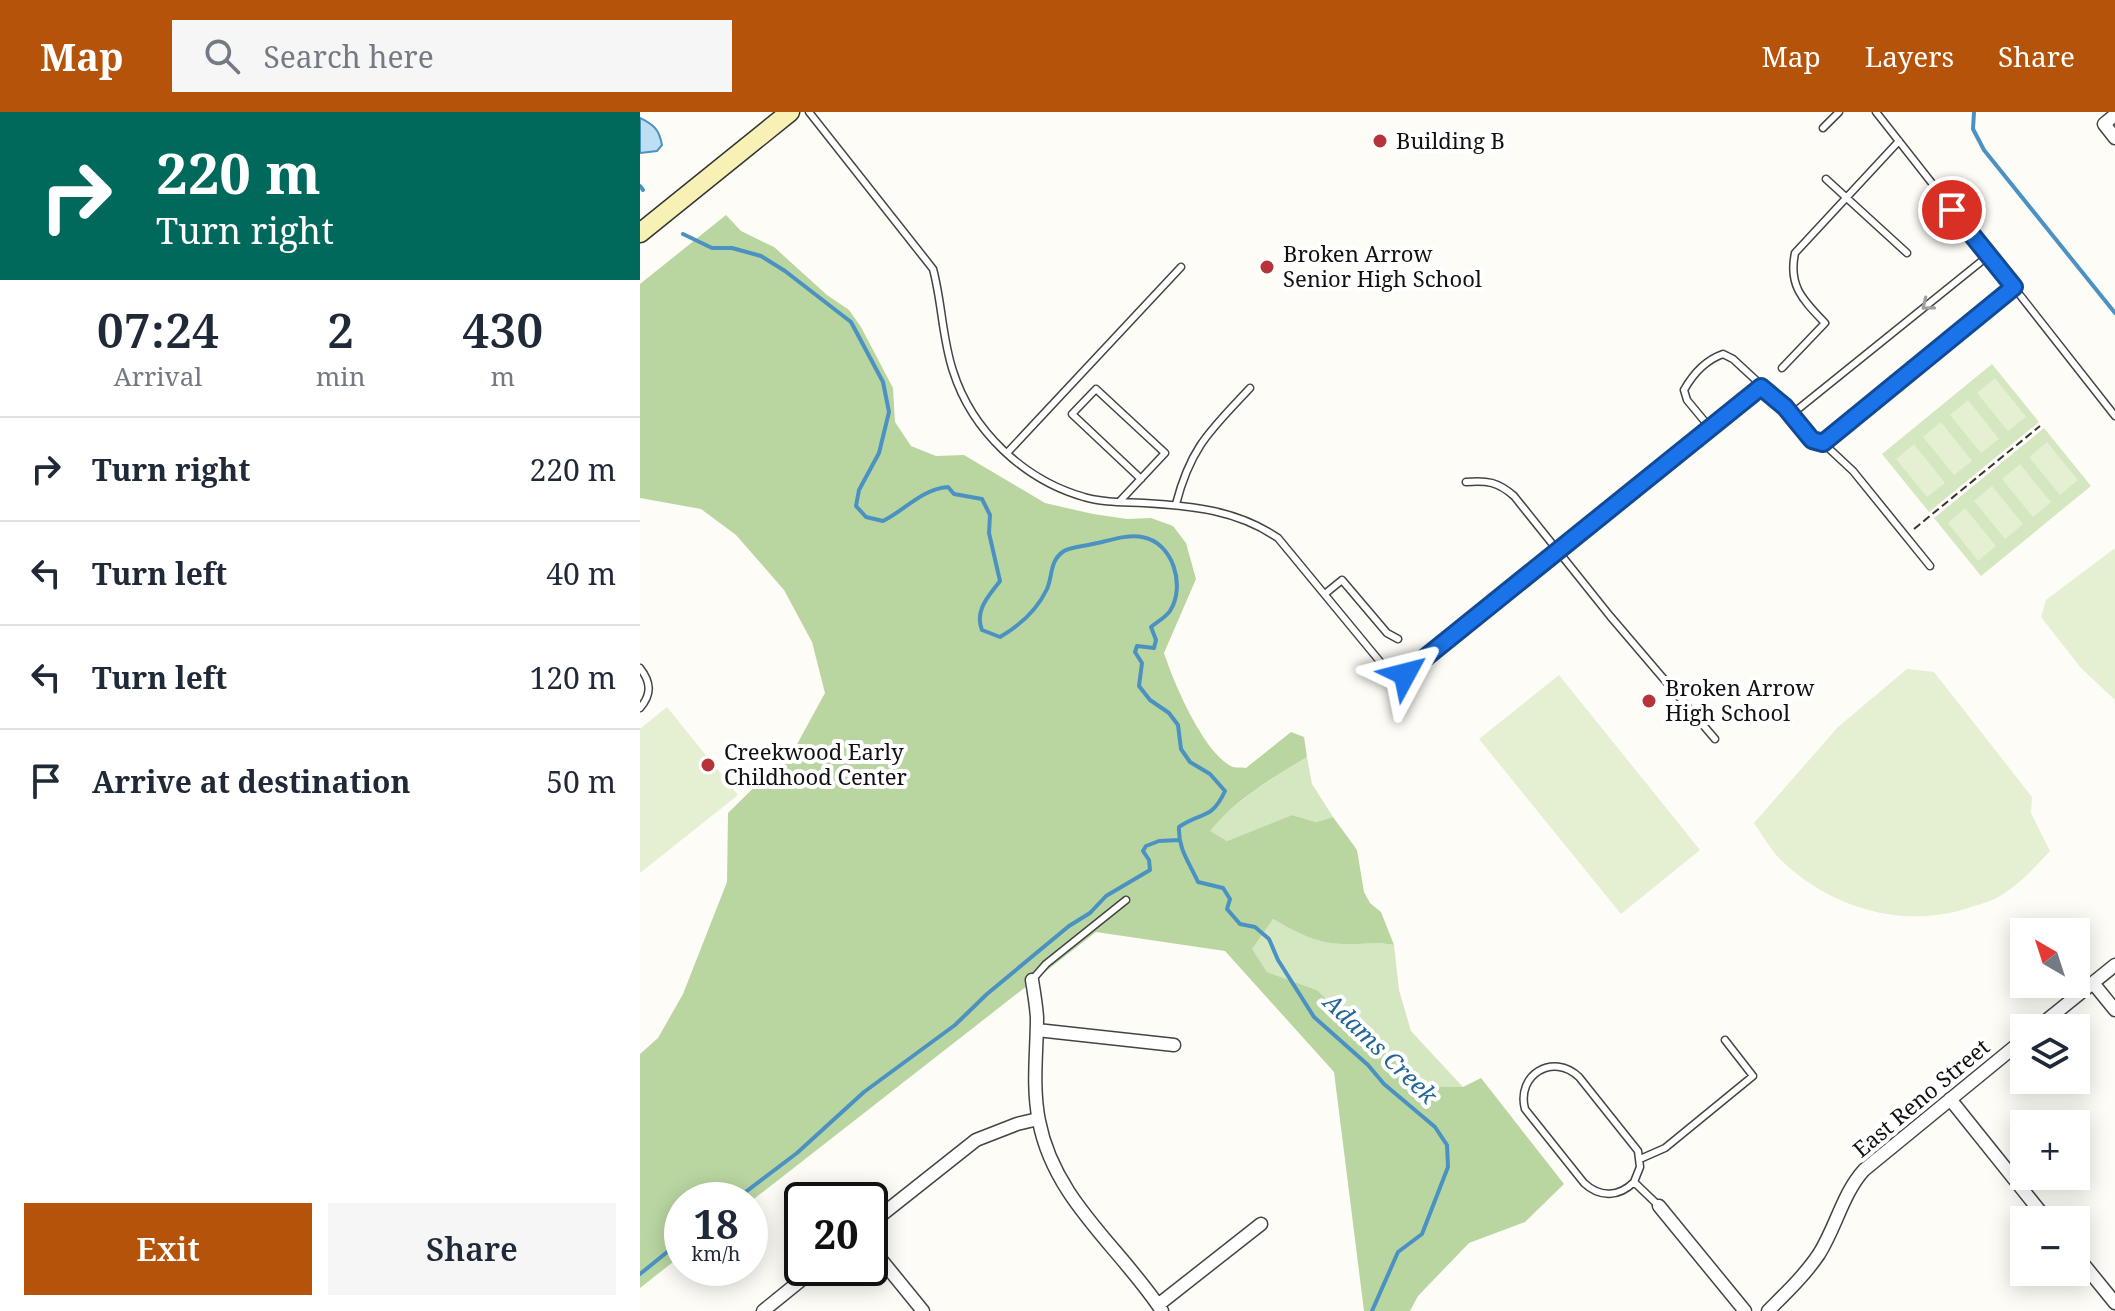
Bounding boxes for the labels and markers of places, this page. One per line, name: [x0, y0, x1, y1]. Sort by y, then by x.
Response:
place label: Building B: [1396, 125, 1505, 155]
marker: Building B: [1371, 132, 1389, 150]
pin: [1918, 176, 1986, 244]
place label: Broken Arrow Senior High School: [1283, 238, 1482, 293]
marker: Broken Arrow Senior High School: [1258, 258, 1276, 276]
place label: Broken Arrow High School: [1665, 672, 1814, 727]
marker: Broken Arrow High School: [1640, 692, 1658, 710]
place label: Creekwood Early Childhood Center: [724, 736, 907, 791]
marker: Creekwood Early Childhood Center: [699, 756, 717, 774]

